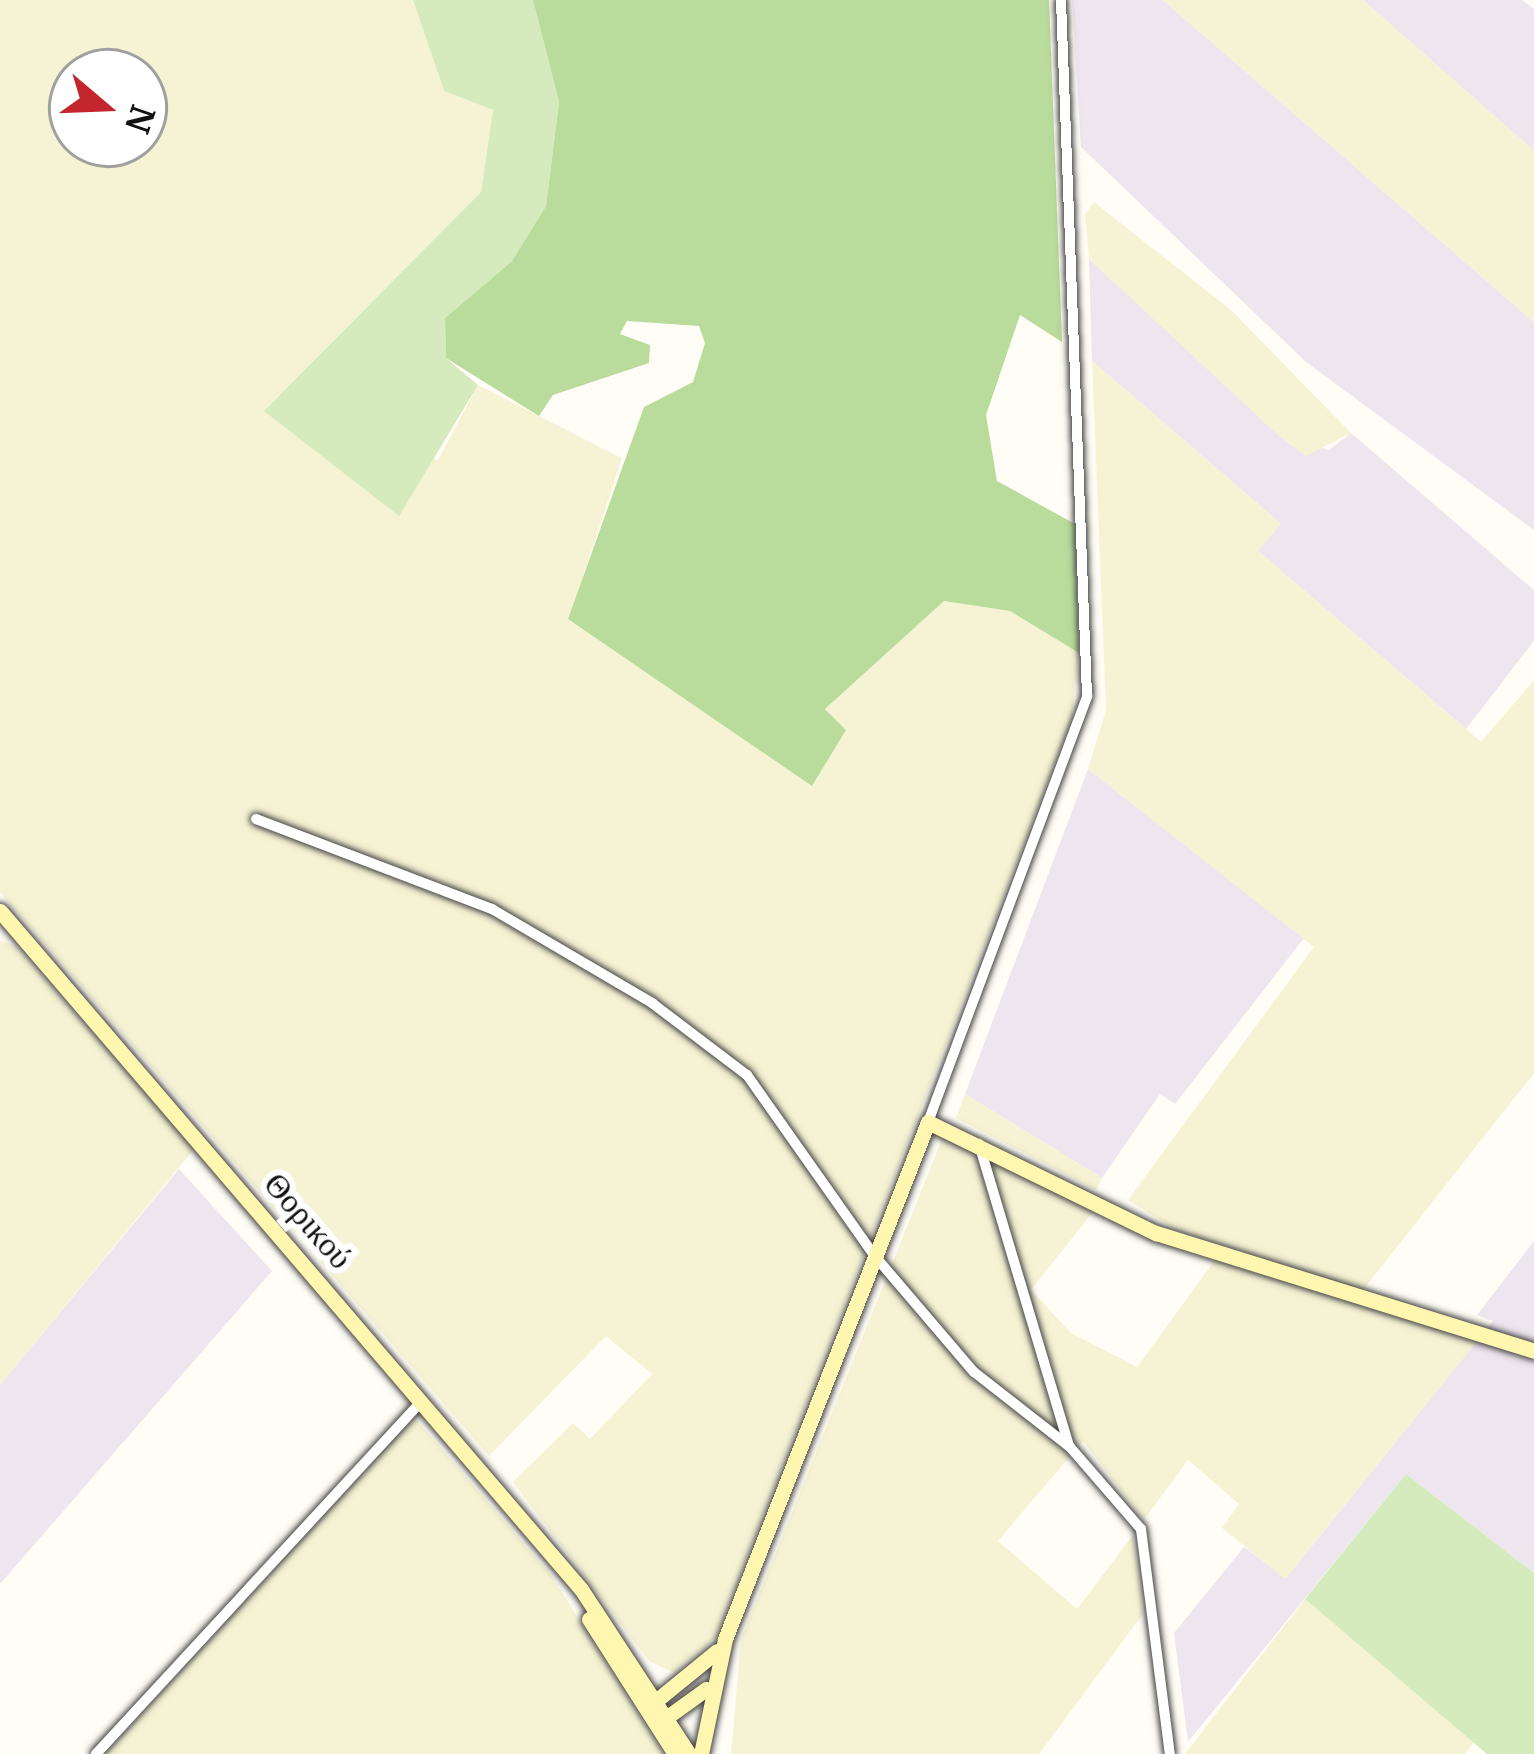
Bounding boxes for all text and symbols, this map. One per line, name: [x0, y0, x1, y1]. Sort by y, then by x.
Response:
north arrow: [48, 48, 168, 168]
text: N: [116, 100, 163, 138]
street label: Θορικού: [256, 1165, 360, 1277]

